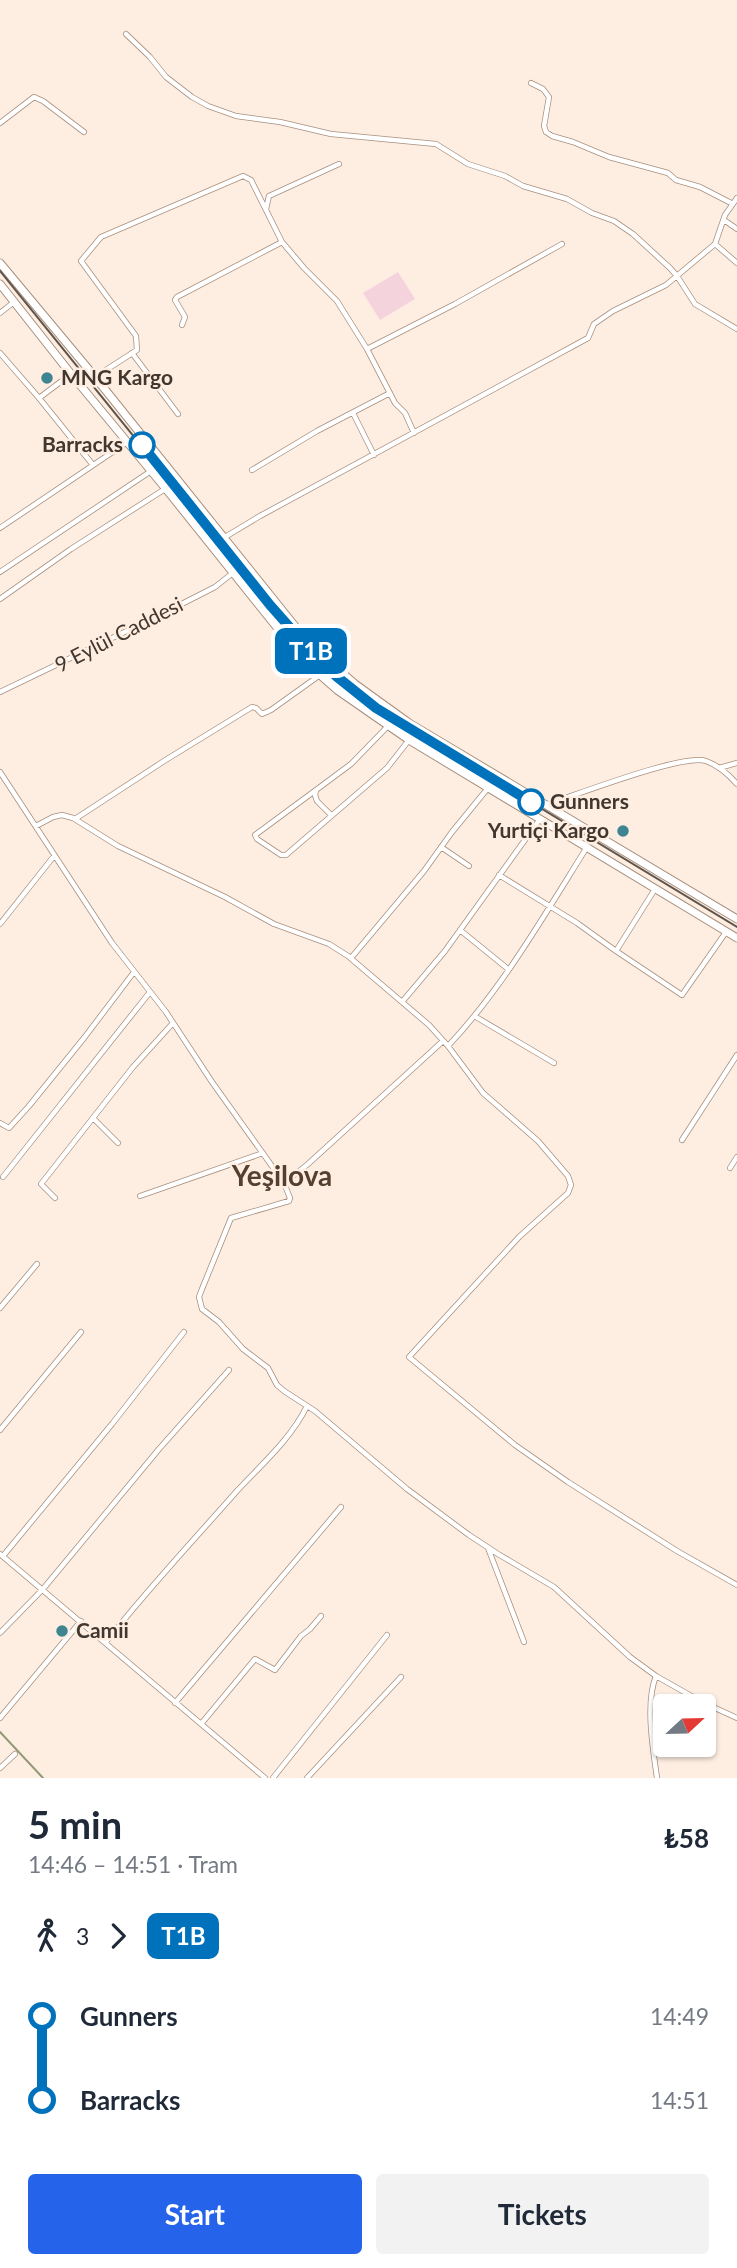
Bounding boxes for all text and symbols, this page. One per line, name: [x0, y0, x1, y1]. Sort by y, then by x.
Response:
place label: MNG Kargo: [61, 364, 173, 389]
marker: MNG Kargo: [39, 370, 55, 386]
place label: Barracks: [42, 431, 123, 456]
marker: Barracks: [129, 432, 155, 458]
street label: 9 Eylül Caddesi: [50, 591, 186, 677]
line badge: T1B: [271, 628, 351, 674]
text: T1B: [289, 636, 333, 665]
place label: Gunners: [550, 788, 629, 813]
marker: Gunners: [518, 789, 544, 815]
place label: Yurtiçi Kargo: [487, 817, 609, 842]
marker: Yurtiçi Kargo: [615, 823, 631, 839]
district label: Yeşilova: [231, 1158, 332, 1192]
place label: Camii: [76, 1617, 129, 1642]
marker: Camii: [54, 1623, 70, 1639]
north arrow: [653, 1694, 716, 1757]
map controls: [653, 1694, 716, 1757]
text: 5 min: [28, 1801, 122, 1847]
text: ₺58: [664, 1822, 709, 1854]
text: 14:46 – 14:51 · Tram: [28, 1850, 238, 1878]
icon: walk: [28, 1917, 66, 1955]
icon: forward: [99, 1917, 137, 1955]
text: T1B: [161, 1921, 205, 1950]
text: 3: [76, 1922, 89, 1950]
text: Gunners: [80, 2000, 178, 2032]
text: 14:49: [650, 2002, 709, 2030]
text: Barracks: [80, 2084, 180, 2116]
text: 14:51: [650, 2086, 709, 2114]
button: Start: [28, 2174, 362, 2254]
button: Tickets: [376, 2174, 709, 2254]

